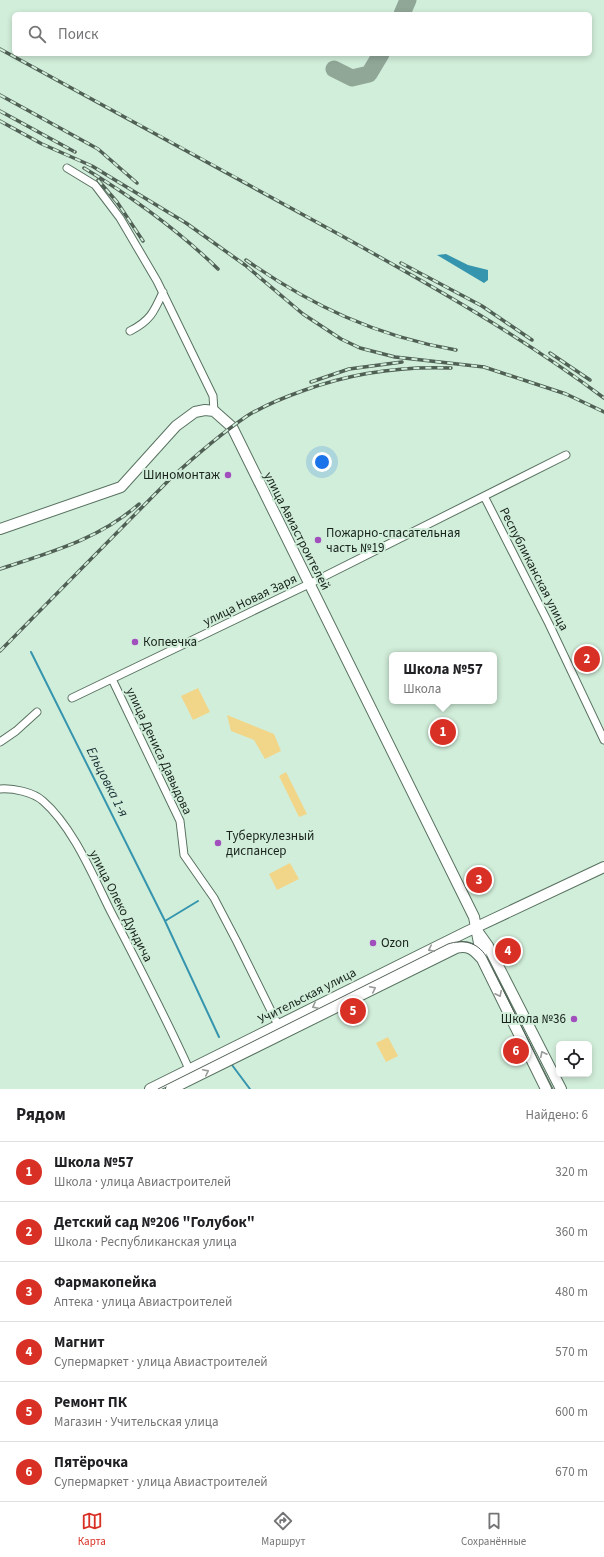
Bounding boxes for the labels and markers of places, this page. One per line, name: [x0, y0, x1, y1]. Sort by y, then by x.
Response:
place label: Шиномонтаж: [143, 466, 220, 484]
marker: Шиномонтаж: [223, 470, 233, 480]
place label: Пожарно-спасательная часть №19: [326, 524, 460, 557]
marker: Пожарно-спасательная часть №19: [313, 535, 323, 545]
place label: Копеечка: [143, 633, 197, 651]
marker: Копеечка: [130, 637, 140, 647]
pin: 2: [574, 644, 600, 674]
pin: 1: [430, 717, 456, 747]
place label: Туберкулезный диспансер: [226, 827, 314, 860]
marker: Туберкулезный диспансер: [213, 838, 223, 848]
pin: 3: [466, 865, 492, 895]
place label: Ozon: [381, 934, 409, 952]
pin: 4: [495, 936, 521, 966]
marker: Ozon: [368, 938, 378, 948]
pin: 5: [340, 996, 366, 1026]
place label: Школа №36: [501, 1010, 566, 1028]
marker: Школа №36: [569, 1014, 579, 1024]
pin: 6: [503, 1036, 529, 1066]

